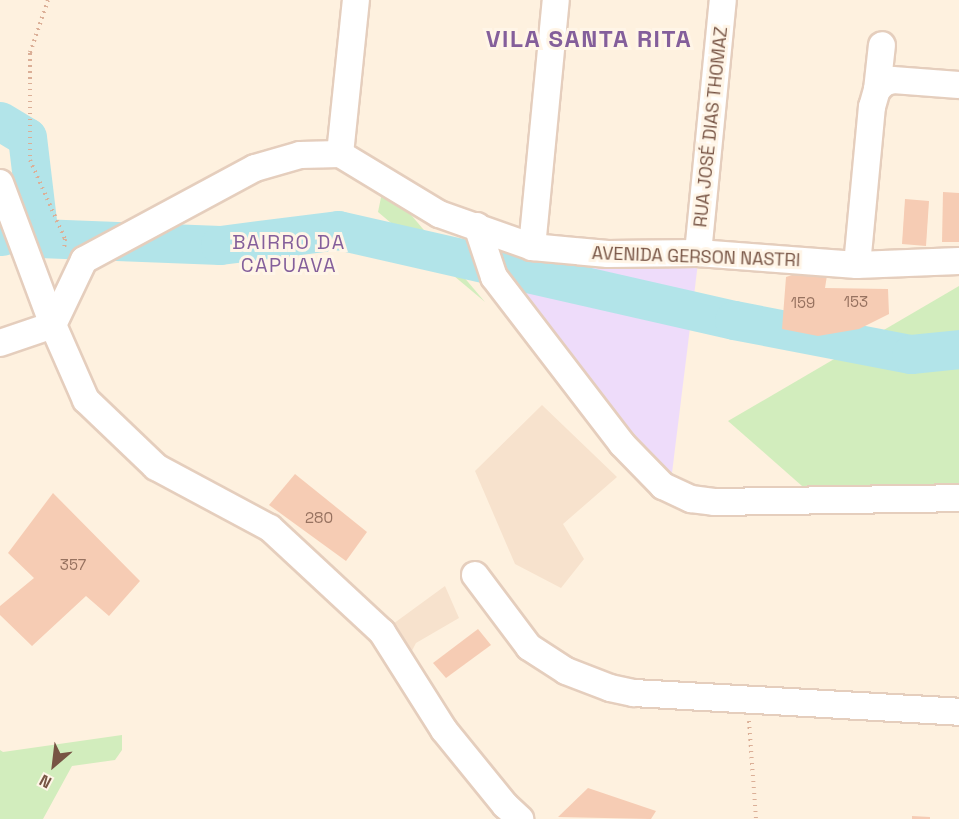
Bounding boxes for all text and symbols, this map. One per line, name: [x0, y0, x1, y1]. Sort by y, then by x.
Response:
district label: VILA SANTA RITA: [485, 25, 693, 53]
street label: RUA JOSÉ DIAS THOMAZ: [690, 25, 732, 229]
district label: BAIRRO DA CAPUAVA: [232, 230, 346, 277]
street label: AVENIDA GERSON NASTRI: [591, 243, 801, 271]
house number: 153: [844, 293, 868, 311]
house number: 159: [791, 294, 815, 312]
house number: 280: [305, 509, 333, 527]
house number: 357: [60, 556, 86, 574]
north arrow: [24, 735, 84, 795]
text: N: [36, 770, 55, 793]

